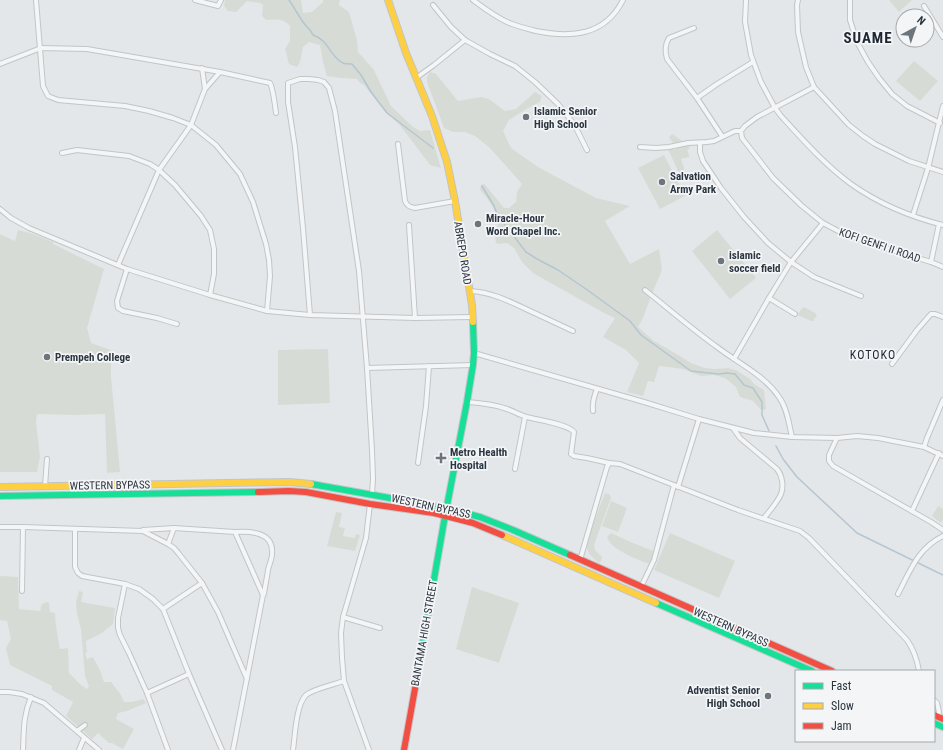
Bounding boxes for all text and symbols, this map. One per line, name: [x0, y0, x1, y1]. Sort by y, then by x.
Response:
north arrow: [895, 8, 935, 48]
text: N: [914, 14, 928, 28]
district label: SUAME: [843, 29, 893, 47]
place label: Islamic Senior High School: [534, 105, 597, 131]
marker: Islamic Senior High School: [521, 112, 531, 122]
place label: Salvation Army Park: [670, 170, 717, 196]
marker: Salvation Army Park: [657, 177, 667, 187]
place label: Miracle-Hour Word Chapel Inc.: [486, 212, 561, 238]
marker: Miracle-Hour Word Chapel Inc.: [473, 219, 483, 229]
street label: ABREPO ROAD: [451, 221, 474, 286]
street label: KOFI GENFI II ROAD: [837, 225, 922, 266]
place label: islamic soccer field: [729, 249, 781, 275]
marker: islamic soccer field: [716, 256, 726, 266]
district label: KOTOKO: [850, 348, 896, 362]
place label: Prempeh College: [55, 351, 130, 364]
marker: Prempeh College: [42, 352, 52, 362]
place label: Metro Health Hospital: [450, 446, 507, 472]
marker: Metro Health Hospital: [435, 452, 447, 464]
street label: WESTERN BYPASS: [70, 478, 151, 493]
street label: WESTERN BYPASS: [390, 492, 472, 521]
street label: BANTAMA HIGH STREET: [409, 579, 440, 687]
street label: WESTERN BYPASS: [691, 605, 770, 650]
legend: [795, 670, 935, 742]
text: Fast: [831, 679, 852, 693]
place label: Adventist Senior High School: [687, 684, 760, 710]
marker: Adventist Senior High School: [763, 691, 773, 701]
text: Slow: [831, 699, 854, 713]
text: Jam: [831, 719, 852, 733]

